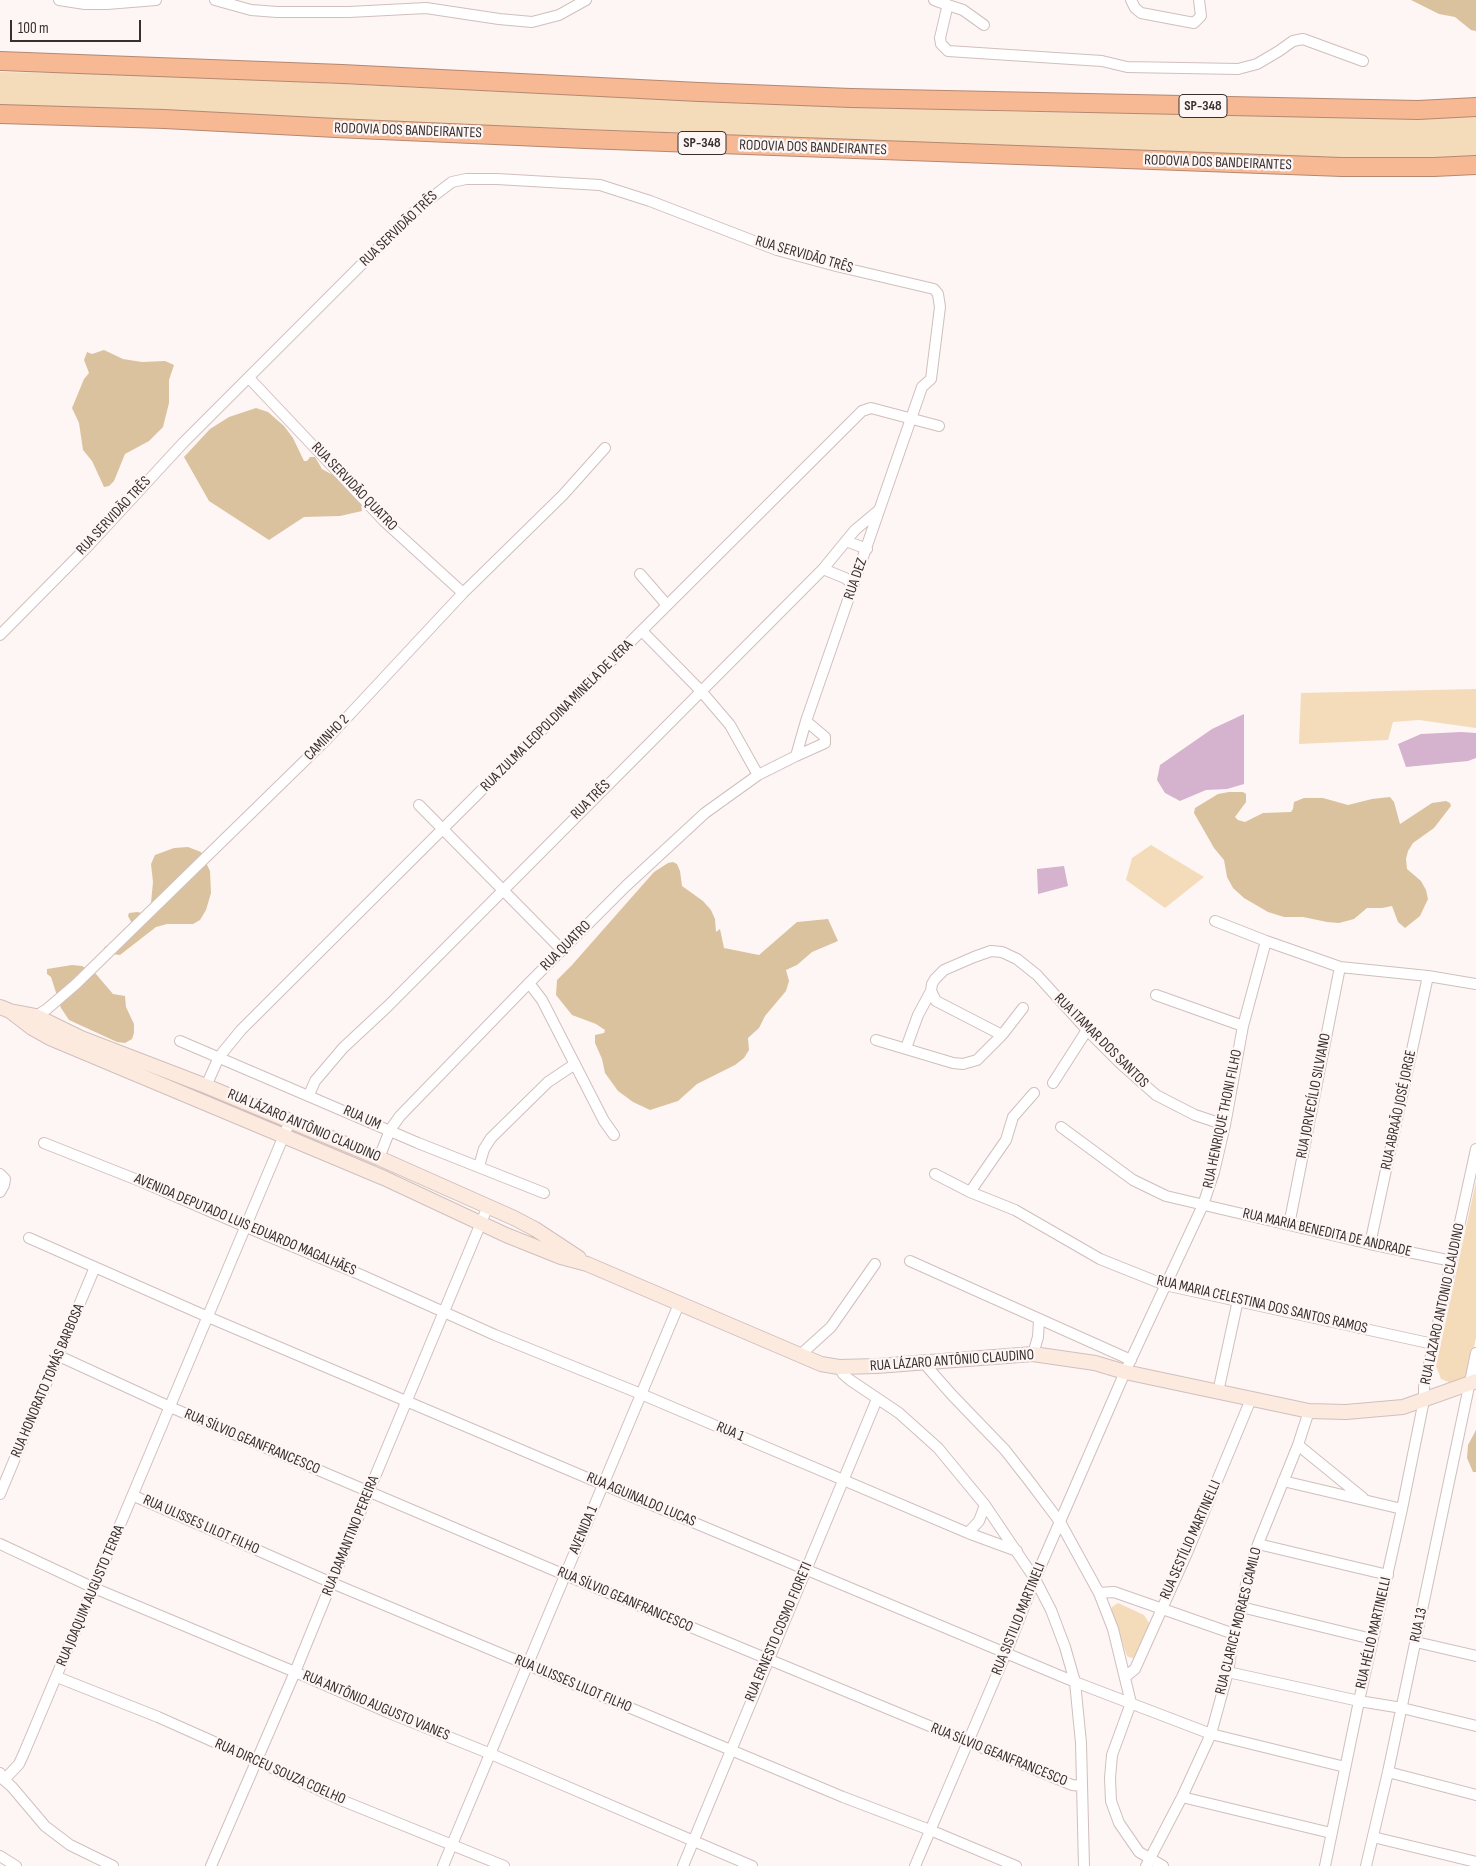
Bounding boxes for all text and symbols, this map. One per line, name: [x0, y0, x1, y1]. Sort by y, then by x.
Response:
scale bar: [12, 10, 144, 42]
text: 100 m: [18, 19, 49, 38]
road number: SP-348: [1179, 94, 1227, 118]
street label: RODOVIA DOS BANDEIRANTES: [334, 119, 482, 143]
road number: SP-348: [678, 132, 726, 154]
street label: RODOVIA DOS BANDEIRANTES: [739, 136, 887, 160]
street label: RODOVIA DOS BANDEIRANTES: [1144, 151, 1292, 175]
street label: RUA SERVIDÃO TRÊS: [356, 187, 442, 271]
street label: RUA SERVIDÃO TRÊS: [753, 232, 855, 278]
street label: RUA SERVIDÃO QUATRO: [307, 439, 401, 535]
street label: RUA SERVIDÃO TRÊS: [73, 473, 155, 559]
street label: RUA DEZ: [841, 556, 871, 602]
street label: RUA ZULMA LEOPOLDINA MINELA DE VERA: [477, 636, 637, 796]
street label: CAMINHO 2: [301, 711, 353, 765]
street label: RUA TRÊS: [567, 776, 615, 824]
street label: RUA QUATRO: [537, 917, 595, 975]
street label: RUA ITAMAR DOS SANTOS: [1050, 990, 1152, 1092]
street label: RUA JORVECÍLIO SILVIANO: [1293, 1032, 1335, 1160]
street label: RUA HENRIQUE THONI FILHO: [1199, 1048, 1247, 1190]
street label: RUA ABRAÃO JOSÉ JORGE: [1378, 1048, 1420, 1172]
street label: RUA LÁZARO ANTÔNIO CLAUDINO: [225, 1086, 383, 1166]
street label: RUA UM: [340, 1102, 384, 1134]
street label: AVENIDA DEPUTADO LUIS EDUARDO MAGALHÃES: [131, 1170, 359, 1280]
street label: RUA MARIA BENEDITA DE ANDRADE: [1241, 1205, 1413, 1261]
street label: RUA LAZARO ANTONIO CLAUDINO: [1417, 1222, 1469, 1386]
street label: RUA MARIA CELESTINA DOS SANTOS RAMOS: [1155, 1272, 1369, 1338]
street label: RUA HONORATO TOMÁS BARBOSA: [7, 1301, 89, 1461]
street label: RUA LÁZARO ANTÔNIO CLAUDINO: [869, 1346, 1035, 1376]
street label: RUA SÍLVIO GEANFRANCESCO: [181, 1405, 323, 1479]
street label: RUA 1: [713, 1418, 747, 1446]
street label: RUA AGUINALDO LUCAS: [584, 1469, 698, 1531]
street label: RUA DAMANTINO PEREIRA: [319, 1473, 383, 1599]
street label: RUA SESTÍLIO MARTINELLI: [1157, 1478, 1225, 1602]
street label: RUA ULISSES LILOT FILHO: [140, 1491, 262, 1559]
street label: AVENIDA 1: [566, 1503, 602, 1557]
street label: RUA JOAQUIM AUGUSTO TERRA: [53, 1523, 129, 1669]
street label: RUA CLARICE MORAES CAMILO: [1212, 1546, 1266, 1696]
street label: RUA ERNESTO COSMO FIORETI: [741, 1559, 817, 1705]
street label: RUA SISTILIO MARTINELI: [988, 1560, 1050, 1678]
street label: RUA SÍLVIO GEANFRANCESCO: [554, 1563, 696, 1637]
street label: RUA HÉLIO MARTINELLI: [1352, 1575, 1396, 1691]
street label: RUA 13: [1407, 1606, 1431, 1644]
street label: RUA ULISSES LILOT FILHO: [512, 1651, 634, 1717]
street label: RUA ANTÔNIO AUGUSTO VIANES: [300, 1667, 452, 1745]
street label: RUA SÍLVIO GEANFRANCESCO: [928, 1719, 1070, 1791]
street label: RUA DIRCEU SOUZA COELHO: [212, 1735, 348, 1809]

